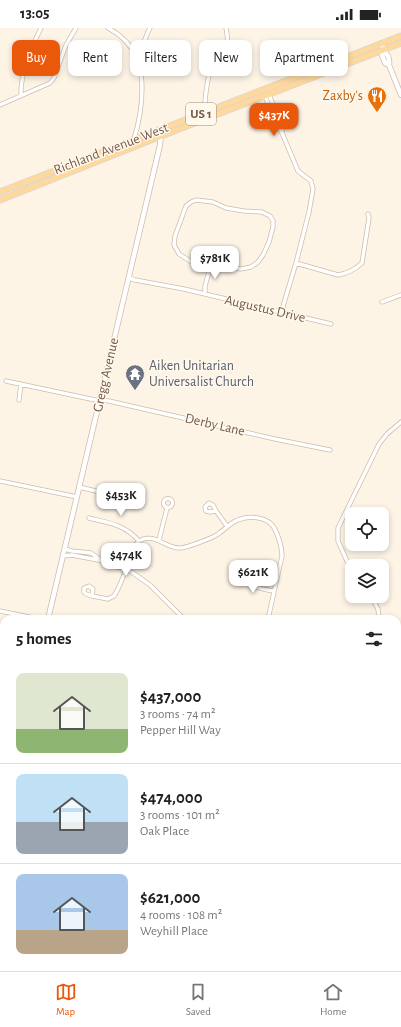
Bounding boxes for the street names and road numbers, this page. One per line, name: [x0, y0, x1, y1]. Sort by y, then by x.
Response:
road number: US 1: [186, 103, 216, 125]
street label: Richland Avenue West: [52, 121, 171, 177]
street label: Augustus Drive: [223, 293, 307, 325]
street label: Gregg Avenue: [91, 337, 121, 413]
street label: Derby Lane: [184, 411, 246, 439]

